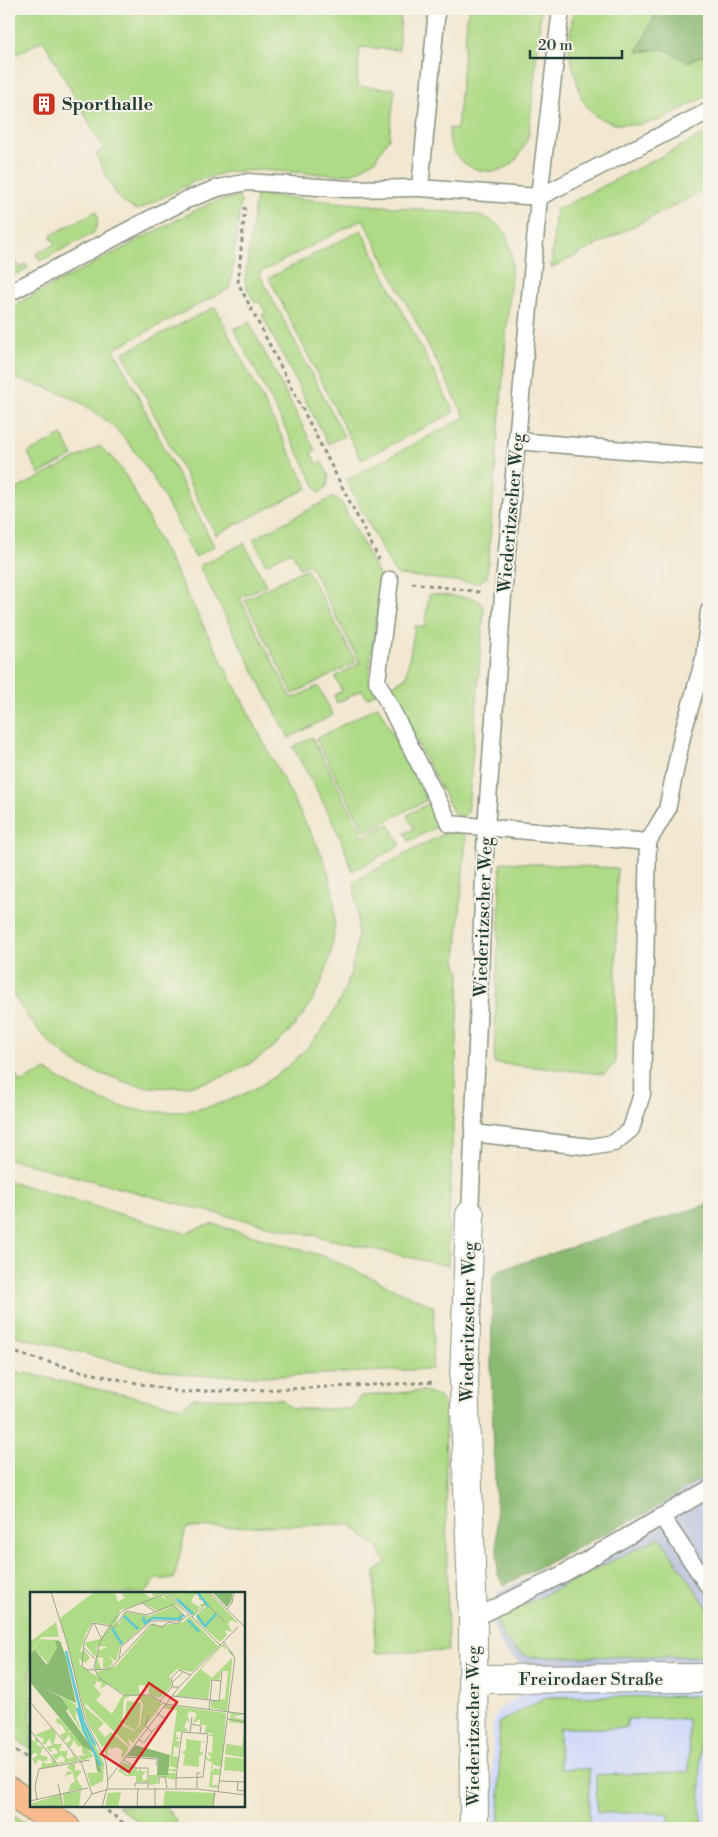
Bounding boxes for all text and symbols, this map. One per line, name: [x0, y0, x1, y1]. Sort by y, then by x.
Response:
scale bar: [530, 28, 623, 60]
text: 20 m: [538, 36, 573, 55]
building icon: Sporthalle: [31, 91, 57, 117]
place label: Sporthalle: [62, 93, 153, 116]
street label: Wiederitzscher Weg: [493, 431, 530, 595]
street label: Wiederitzscher Weg: [469, 836, 498, 999]
street label: Wiederitzscher Weg: [456, 1241, 481, 1404]
inset map: [30, 1592, 245, 1807]
street label: Wiederitzscher Weg: [462, 1645, 485, 1807]
street label: Freirodaer Straße: [519, 1668, 663, 1691]

